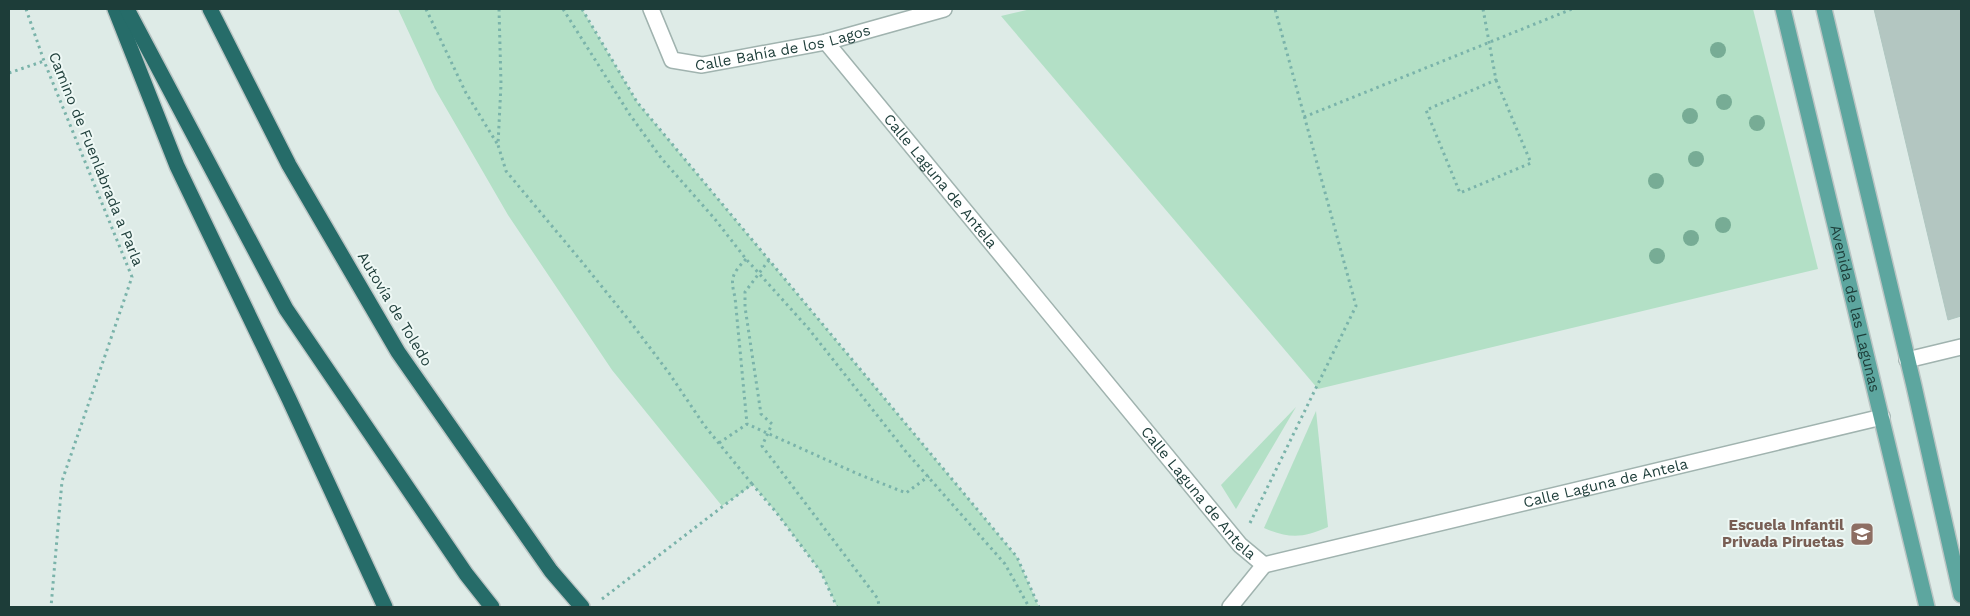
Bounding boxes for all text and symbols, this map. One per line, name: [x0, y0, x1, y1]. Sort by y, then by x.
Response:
street label: Calle Bahía de los Lagos: [694, 21, 873, 74]
street label: Camino de Fuenlabrada a Parla: [45, 49, 147, 269]
street label: Calle Laguna de Antela: [880, 110, 1001, 252]
street label: Avenida de las Lagunas: [1826, 223, 1884, 394]
street label: Autovía de Toledo: [354, 249, 436, 369]
street label: Calle Laguna de Antela: [1137, 423, 1260, 564]
street label: Calle Laguna de Antela: [1521, 455, 1690, 512]
place label: Escuela Infantil Privada Piruetas: [1722, 516, 1844, 551]
school or university icon: Escuela Infantil Privada Piruetas: [1849, 521, 1875, 547]

